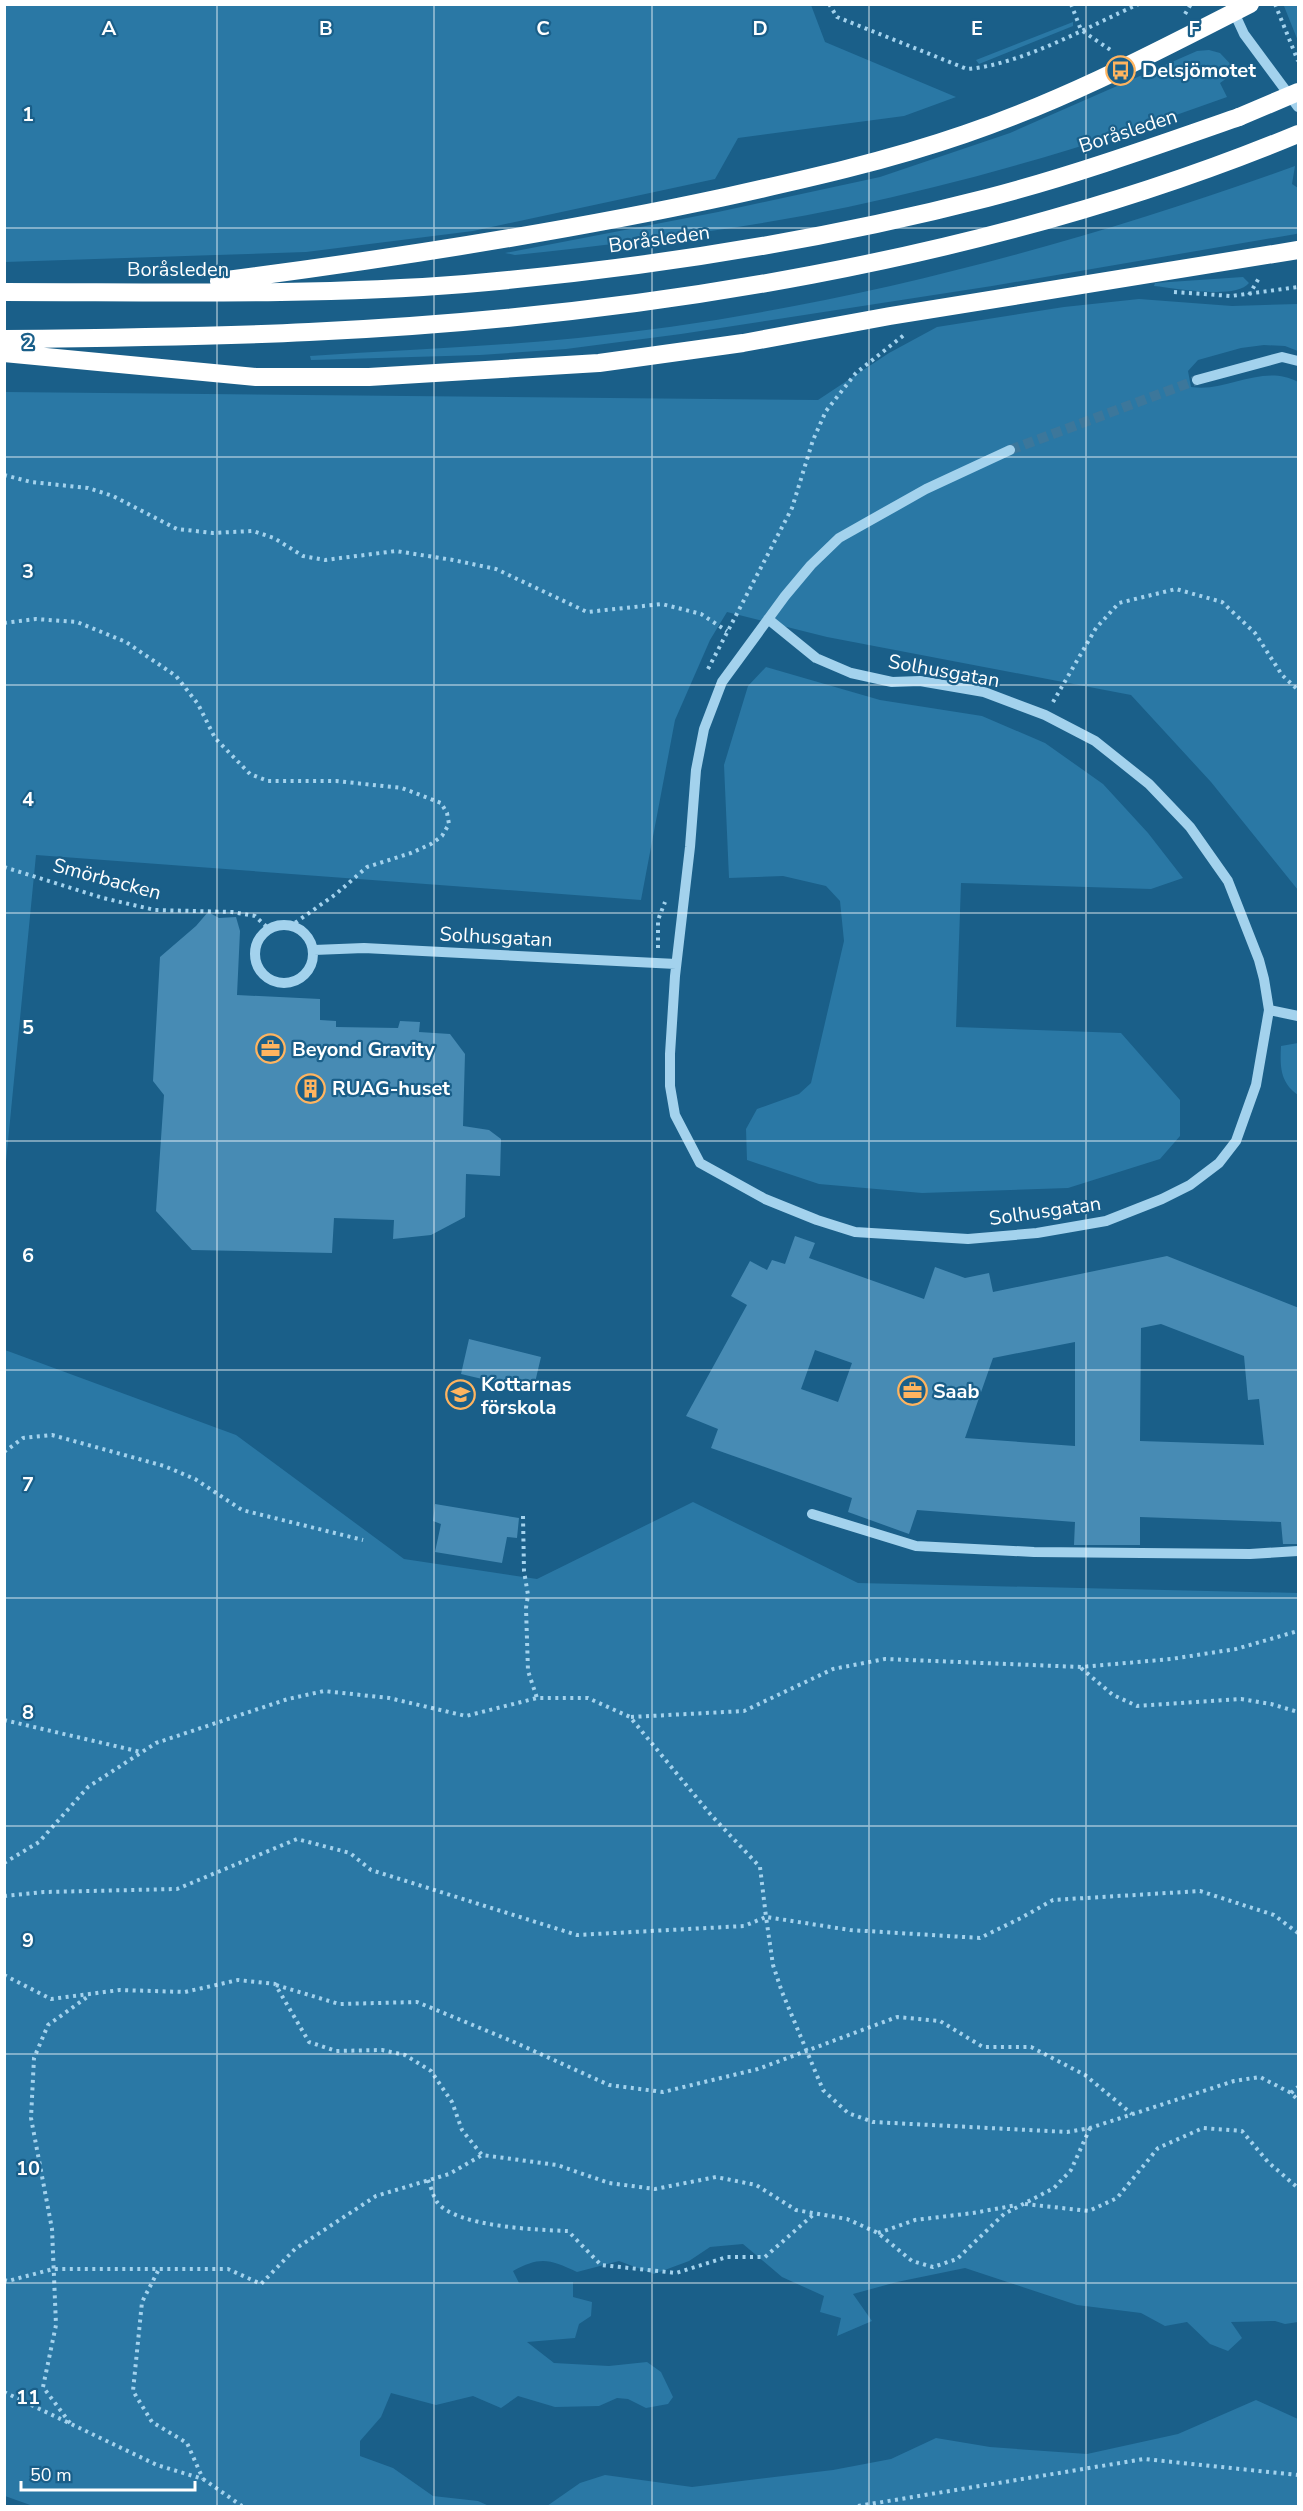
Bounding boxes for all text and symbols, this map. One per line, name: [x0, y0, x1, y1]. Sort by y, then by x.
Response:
text: A: [102, 15, 117, 42]
text: B: [319, 15, 333, 42]
text: C: [536, 15, 550, 42]
text: D: [752, 15, 768, 42]
text: E: [971, 15, 983, 42]
text: F: [1188, 15, 1200, 42]
bus stop icon: Delsjömotet: [1105, 54, 1137, 86]
place label: Delsjömotet: [1142, 57, 1256, 84]
text: 1: [22, 101, 34, 128]
street label: Boråsleden: [1075, 102, 1181, 160]
street label: Boråsleden: [607, 219, 711, 259]
street label: Boråsleden: [127, 256, 229, 283]
text: 2: [22, 329, 34, 356]
text: 3: [22, 558, 34, 585]
street label: Solhusgatan: [886, 648, 1002, 694]
text: 4: [22, 786, 34, 813]
street label: Smörbacken: [50, 852, 164, 906]
street label: Solhusgatan: [439, 921, 553, 953]
text: 5: [22, 1014, 34, 1041]
office icon: Beyond Gravity: [255, 1033, 287, 1065]
place label: Beyond Gravity: [292, 1036, 435, 1063]
building icon: RUAG-huset: [295, 1072, 327, 1104]
place label: RUAG-huset: [332, 1075, 450, 1102]
street label: Solhusgatan: [987, 1190, 1103, 1232]
text: 6: [22, 1242, 34, 1269]
place label: Kottarnas förskola: [481, 1371, 572, 1421]
office icon: Saab: [896, 1375, 928, 1407]
place label: Saab: [933, 1378, 980, 1405]
school or university icon: Kottarnas förskola: [444, 1379, 476, 1411]
text: 7: [22, 1471, 34, 1498]
text: 8: [22, 1699, 34, 1726]
text: 9: [22, 1927, 34, 1954]
text: 10: [16, 2155, 40, 2182]
text: 11: [16, 2384, 40, 2411]
scale bar: [21, 2454, 195, 2492]
text: 50 m: [30, 2463, 72, 2487]

